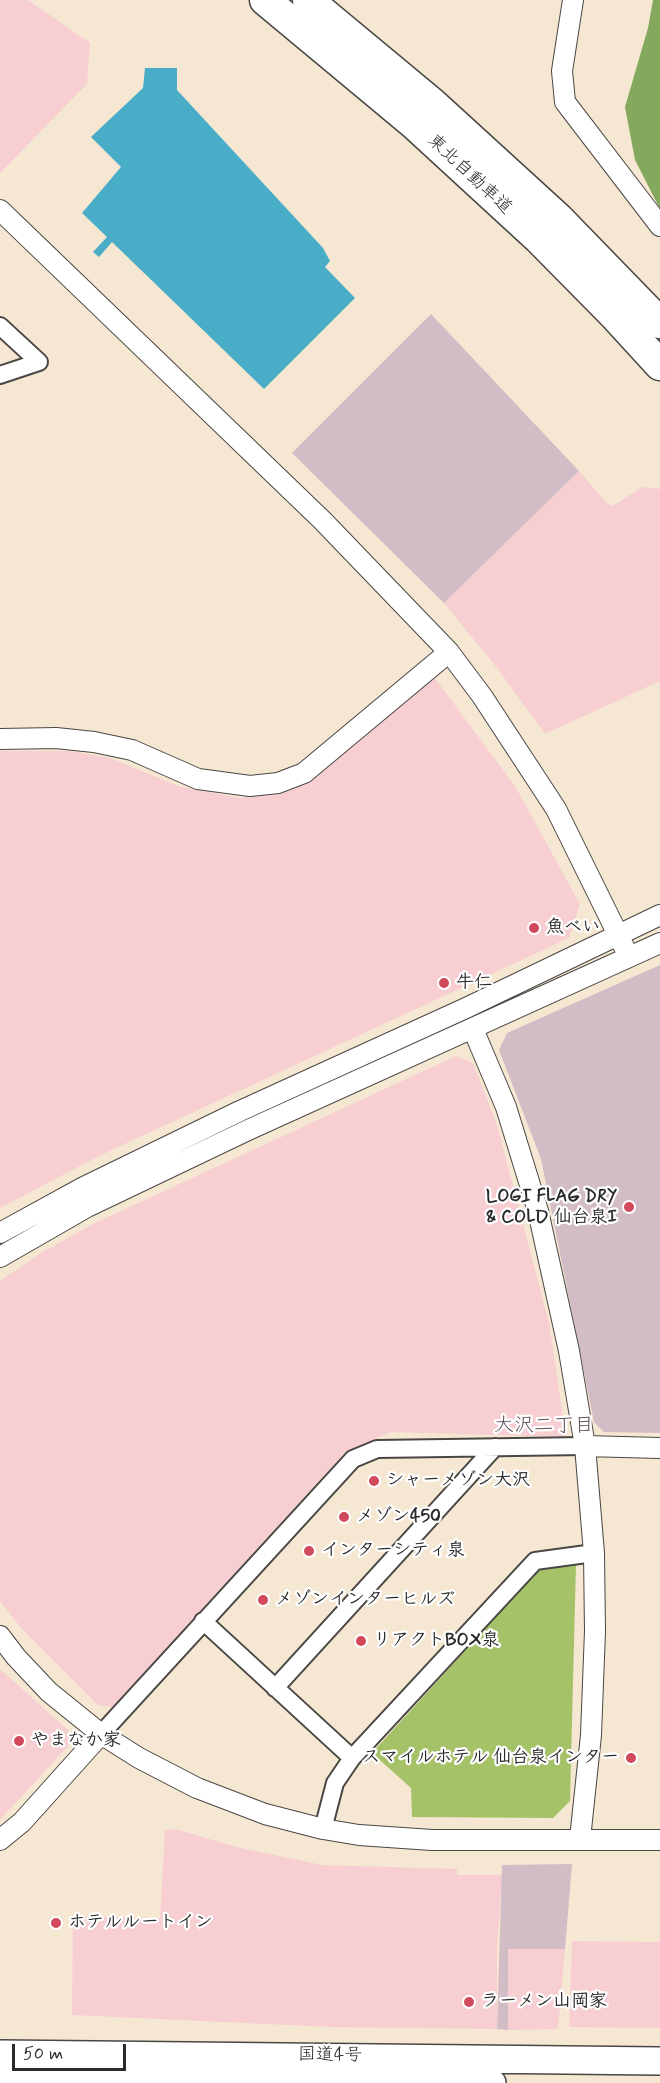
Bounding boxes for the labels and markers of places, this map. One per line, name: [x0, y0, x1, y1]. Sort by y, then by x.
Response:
place label: 魚べい: [546, 917, 600, 939]
marker: 魚べい: [527, 921, 541, 935]
place label: 牛仁: [456, 972, 492, 994]
marker: 牛仁: [437, 976, 451, 990]
place label: LOGI FLAG DRY & COLD 仙台泉I: [486, 1186, 617, 1228]
marker: LOGI FLAG DRY & COLD 仙台泉I: [622, 1200, 636, 1214]
place label: シャーメゾン大沢: [386, 1470, 530, 1492]
marker: シャーメゾン大沢: [367, 1474, 381, 1488]
place label: メゾン450: [356, 1506, 441, 1528]
marker: メゾン450: [337, 1510, 351, 1524]
place label: インターシティ泉: [321, 1540, 465, 1562]
marker: インターシティ泉: [302, 1544, 316, 1558]
place label: メゾンインターヒルズ: [275, 1589, 455, 1611]
marker: メゾンインターヒルズ: [256, 1593, 270, 1607]
place label: リアクトBOX泉: [373, 1630, 500, 1652]
marker: リアクトBOX泉: [354, 1634, 368, 1648]
place label: やまなか家: [31, 1730, 121, 1752]
marker: やまなか家: [12, 1734, 26, 1748]
place label: スマイルホテル 仙台泉インター: [362, 1747, 619, 1769]
marker: スマイルホテル 仙台泉インター: [624, 1751, 638, 1765]
place label: ホテルルートイン: [68, 1912, 213, 1934]
marker: ホテルルートイン: [49, 1916, 63, 1930]
place label: ラーメン山岡家: [481, 1991, 607, 2013]
marker: ラーメン山岡家: [462, 1995, 476, 2009]

